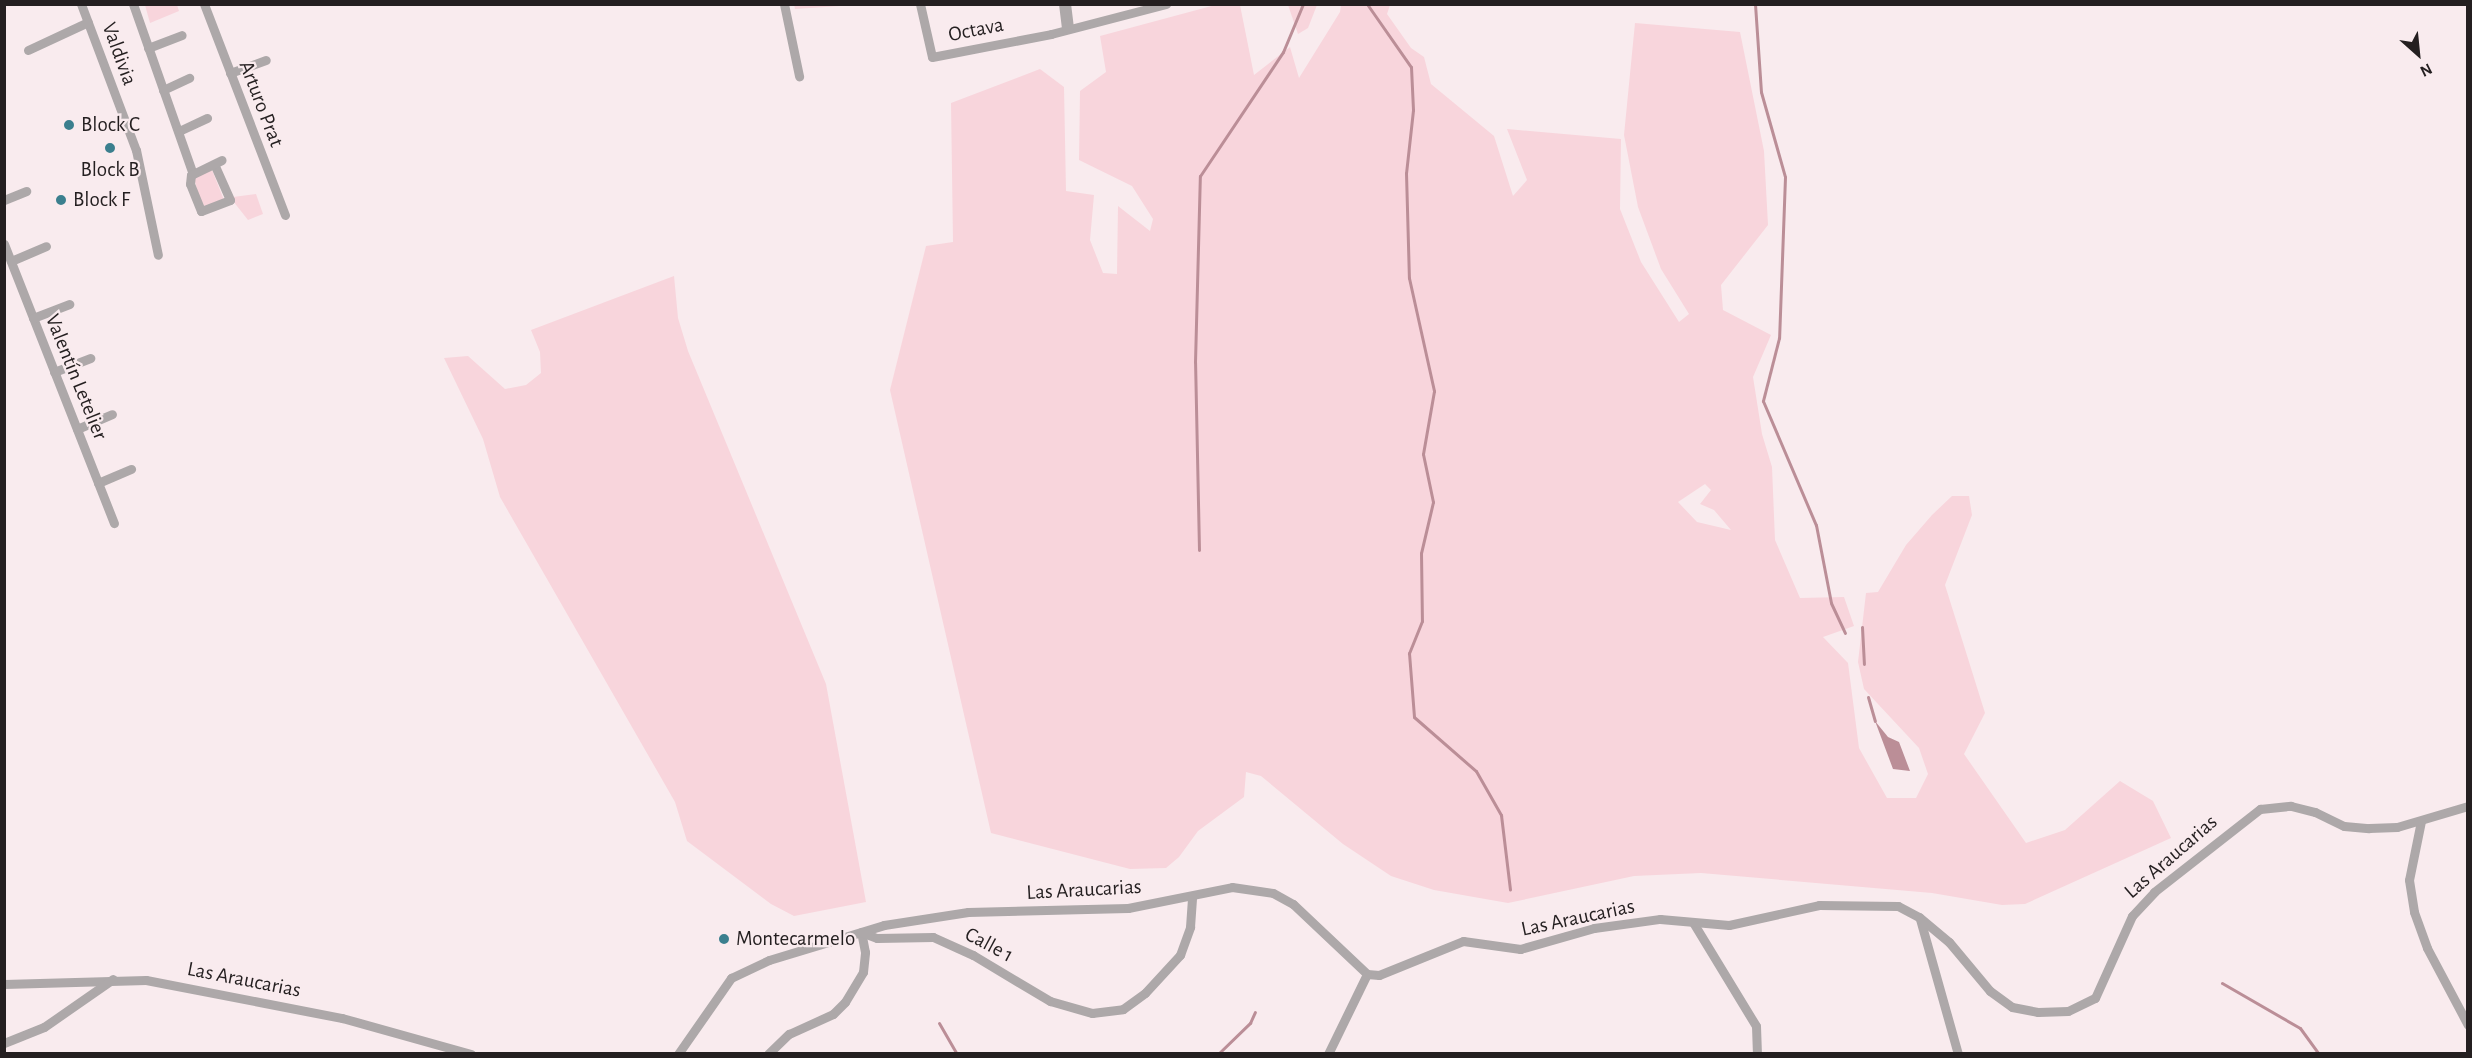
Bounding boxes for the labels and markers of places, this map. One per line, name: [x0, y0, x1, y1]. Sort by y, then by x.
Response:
place label: Block C: [81, 112, 140, 138]
marker: Block C: [62, 118, 76, 132]
marker: Block B: [103, 141, 117, 155]
place label: Block B: [80, 157, 140, 183]
place label: Block F: [73, 187, 130, 213]
marker: Block F: [54, 193, 68, 207]
place label: Montecarmelo: [736, 926, 855, 952]
marker: Montecarmelo: [717, 932, 731, 946]

